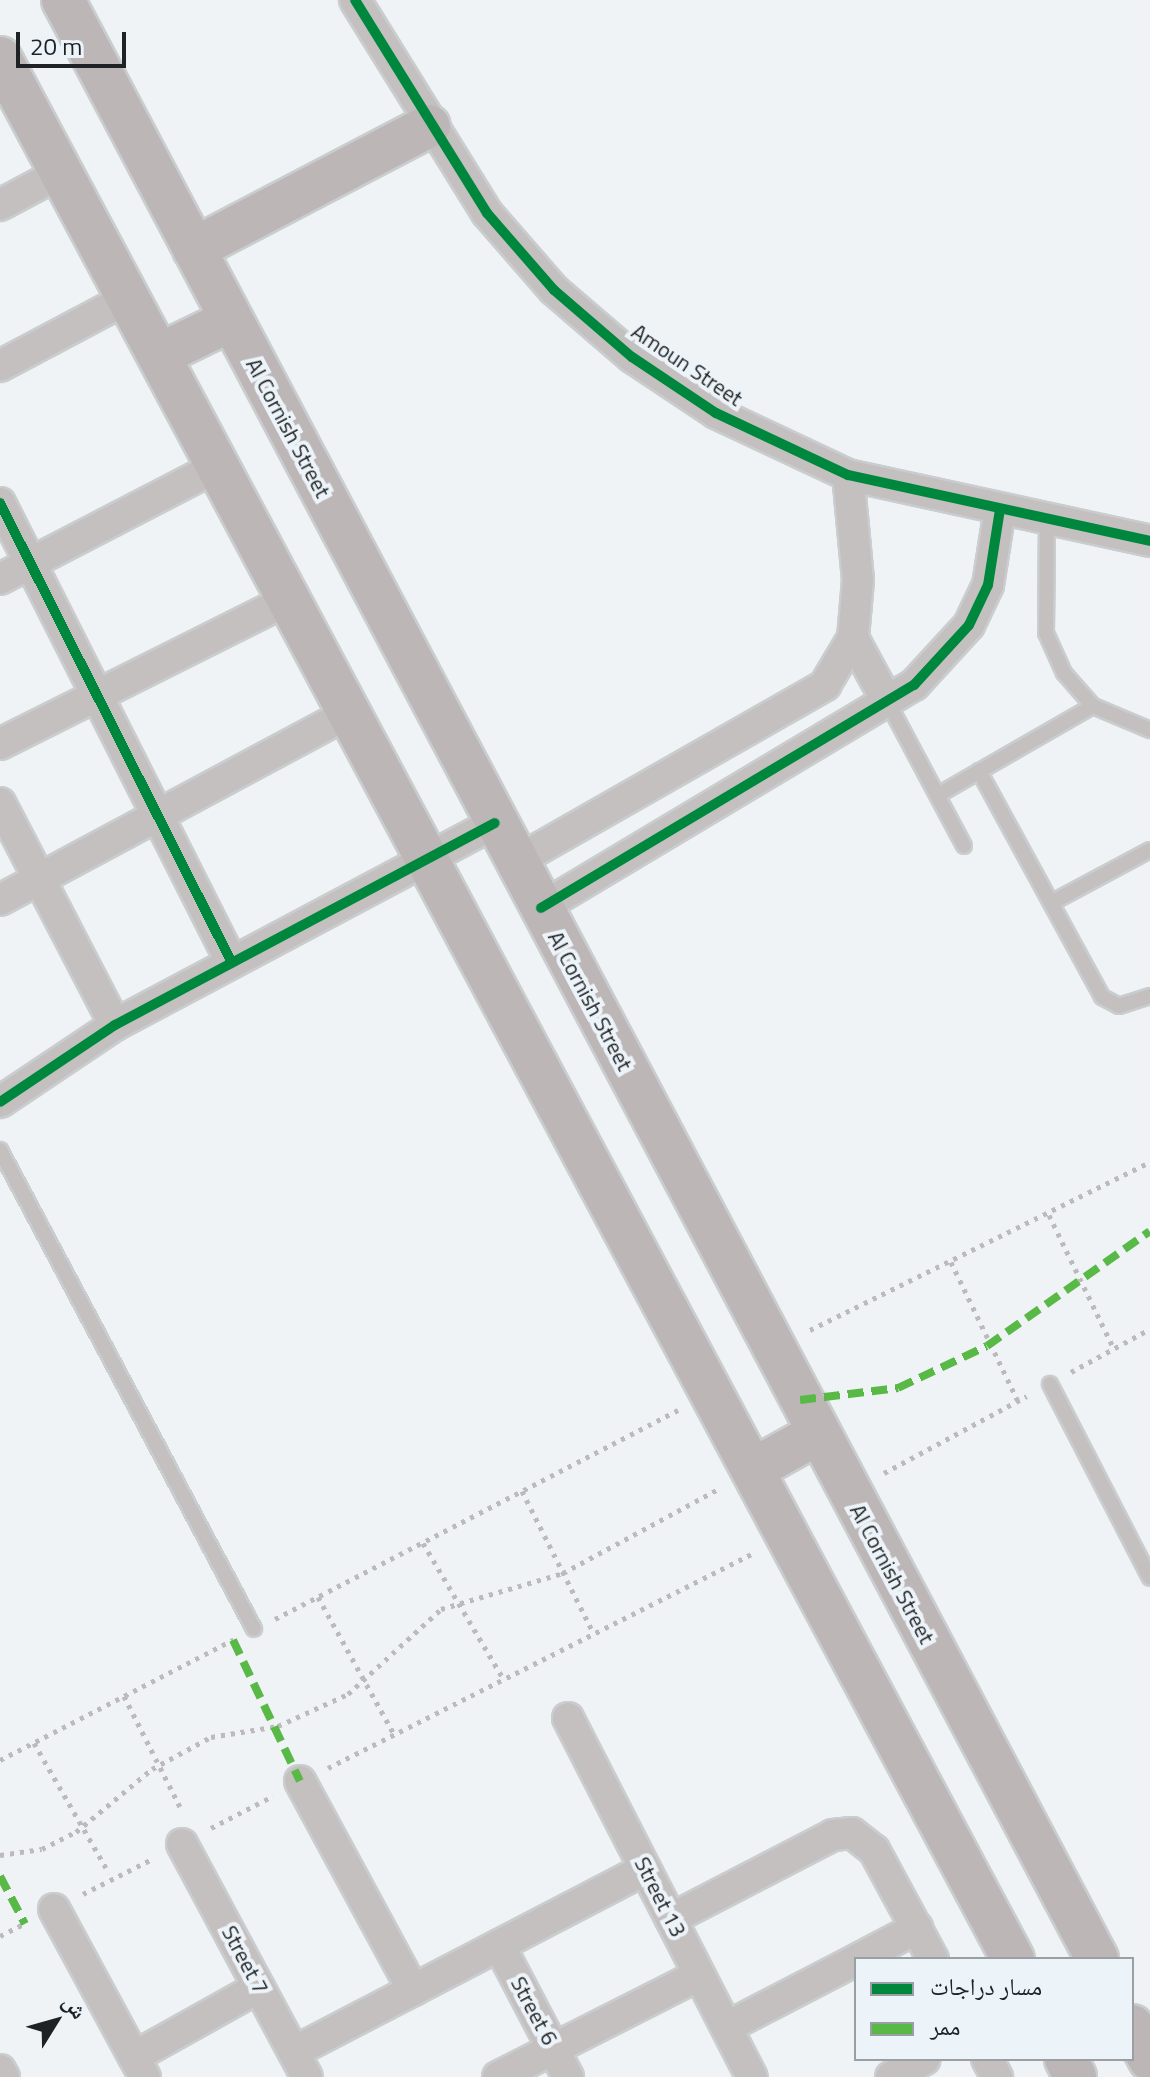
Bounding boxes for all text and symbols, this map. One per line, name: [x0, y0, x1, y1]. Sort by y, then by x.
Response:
scale bar: [20, 16, 130, 66]
text: 20 m: [30, 28, 82, 64]
street label: Amoun Street: [626, 318, 748, 412]
street label: Al Cornish Street: [240, 354, 336, 502]
street label: Al Cornish Street: [542, 927, 638, 1075]
street label: Al Cornish Street: [844, 1500, 940, 1648]
street label: Street 13: [629, 1853, 691, 1941]
street label: Street 7: [216, 1921, 274, 1999]
legend: [854, 1957, 1134, 2061]
text: مسار دراجات: [930, 1968, 1042, 2004]
street label: Street 6: [505, 1972, 563, 2050]
north arrow: [16, 1981, 96, 2061]
text: ش: [55, 1987, 96, 2026]
text: ممر: [930, 2008, 961, 2044]

